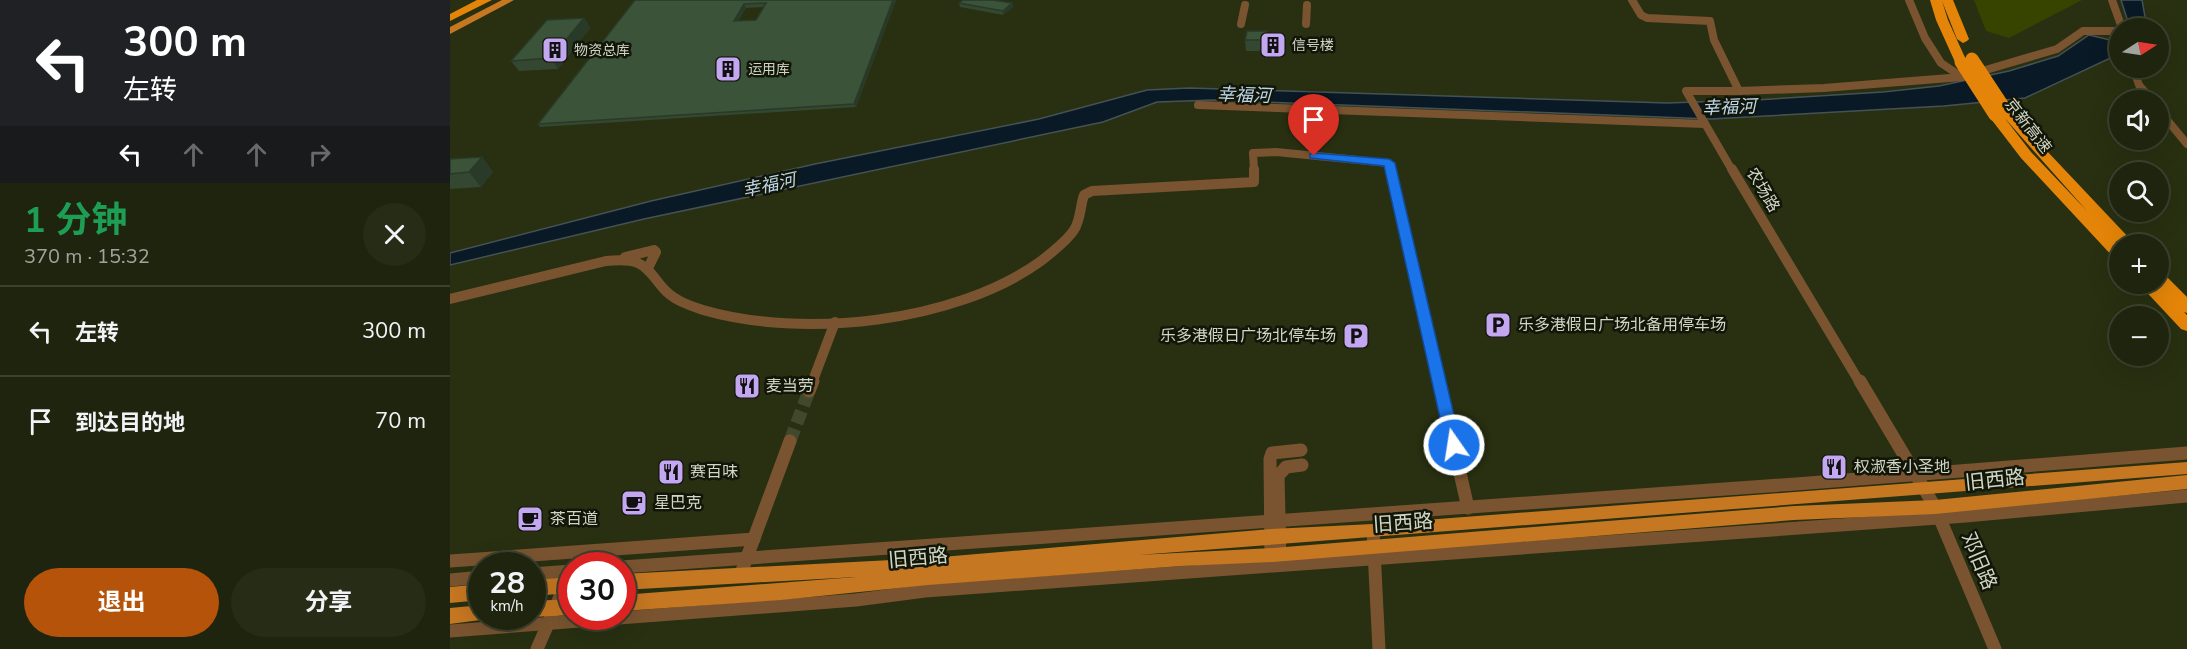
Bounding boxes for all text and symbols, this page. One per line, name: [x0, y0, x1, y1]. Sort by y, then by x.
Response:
text: 300 m: [123, 14, 247, 71]
north arrow: [2109, 18, 2169, 78]
map controls: [2109, 18, 2169, 366]
icon: left: [24, 24, 102, 102]
building icon: 信号楼: [1258, 30, 1288, 60]
building icon: 物资总库: [540, 35, 570, 65]
place label: 信号楼: [1292, 36, 1334, 55]
place label: 物资总库: [574, 41, 630, 60]
building icon: 运用库: [713, 54, 743, 84]
place label: 运用库: [748, 60, 790, 79]
text: 左转: [123, 72, 177, 109]
water label: 幸福河: [1217, 82, 1274, 108]
button: sound: [2109, 90, 2169, 150]
pin: [1288, 94, 1339, 156]
water label: 幸福河: [1702, 94, 1759, 120]
street label: 京新高速: [2000, 94, 2056, 158]
icon: arrive: [1297, 103, 1330, 136]
icon: left: [114, 138, 147, 171]
icon: ahead: [177, 138, 210, 171]
icon: ahead: [240, 138, 273, 171]
icon: right: [303, 138, 336, 171]
button: search: [2109, 162, 2169, 222]
street label: 农场路: [1741, 164, 1785, 216]
water label: 幸福河: [740, 167, 801, 202]
text: 1 分钟: [24, 196, 127, 245]
button: close: [363, 203, 426, 266]
button: +: [2109, 234, 2169, 294]
text: 370 m · 15:32: [24, 243, 150, 270]
button: −: [2109, 306, 2169, 366]
parking icon: 乐多港假日广场北备用停车场: [1483, 310, 1513, 340]
place label: 乐多港假日广场北备用停车场: [1518, 314, 1726, 336]
icon: left: [24, 315, 57, 348]
text: 300 m: [362, 316, 426, 346]
text: 左转: [75, 318, 119, 348]
parking icon: 乐多港假日广场北停车场: [1341, 321, 1371, 351]
place label: 乐多港假日广场北停车场: [1160, 325, 1336, 347]
restaurant icon: 麦当劳: [732, 371, 762, 401]
place label: 麦当劳: [766, 375, 814, 397]
icon: arrive: [24, 405, 57, 438]
text: 70 m: [375, 406, 426, 436]
text: 到达目的地: [75, 408, 185, 438]
position arrow: [1422, 413, 1486, 477]
restaurant icon: 权淑香小圣地: [1819, 452, 1849, 482]
place label: 权淑香小圣地: [1854, 456, 1950, 478]
restaurant icon: 赛百味: [656, 457, 686, 487]
place label: 赛百味: [690, 461, 738, 483]
street label: 旧西路: [1964, 463, 2026, 497]
cafe icon: 星巴克: [619, 488, 649, 518]
place label: 星巴克: [654, 492, 702, 514]
cafe icon: 茶百道: [515, 504, 545, 534]
street label: 旧西路: [1372, 507, 1434, 539]
place label: 茶百道: [550, 508, 598, 530]
street label: 邓旧路: [1955, 528, 2003, 594]
street label: 旧西路: [887, 542, 949, 574]
speed limit sign: 30: [558, 552, 636, 630]
text: 28: [489, 563, 525, 604]
button: 退出: [24, 568, 219, 637]
button: 分享: [231, 568, 426, 637]
text: km/h: [490, 596, 524, 616]

